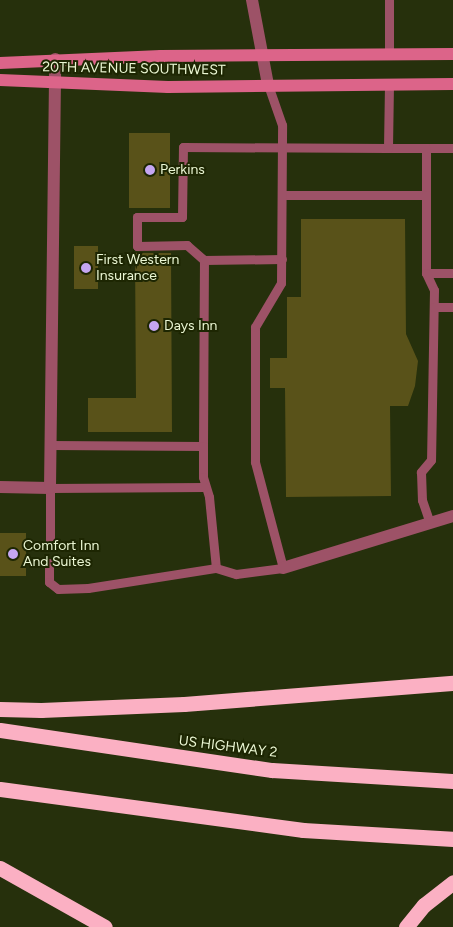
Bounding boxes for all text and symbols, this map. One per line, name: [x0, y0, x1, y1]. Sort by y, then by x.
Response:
street label: 20TH AVENUE SOUTHWEST: [42, 59, 226, 79]
place label: Perkins: [160, 162, 205, 178]
marker: Perkins: [144, 164, 156, 176]
place label: First Western Insurance: [96, 252, 179, 284]
marker: First Western Insurance: [80, 262, 92, 274]
place label: Days Inn: [164, 318, 217, 334]
marker: Days Inn: [148, 320, 160, 332]
place label: Comfort Inn And Suites: [23, 538, 99, 570]
marker: Comfort Inn And Suites: [7, 548, 19, 560]
street label: US HIGHWAY 2: [178, 733, 278, 761]

